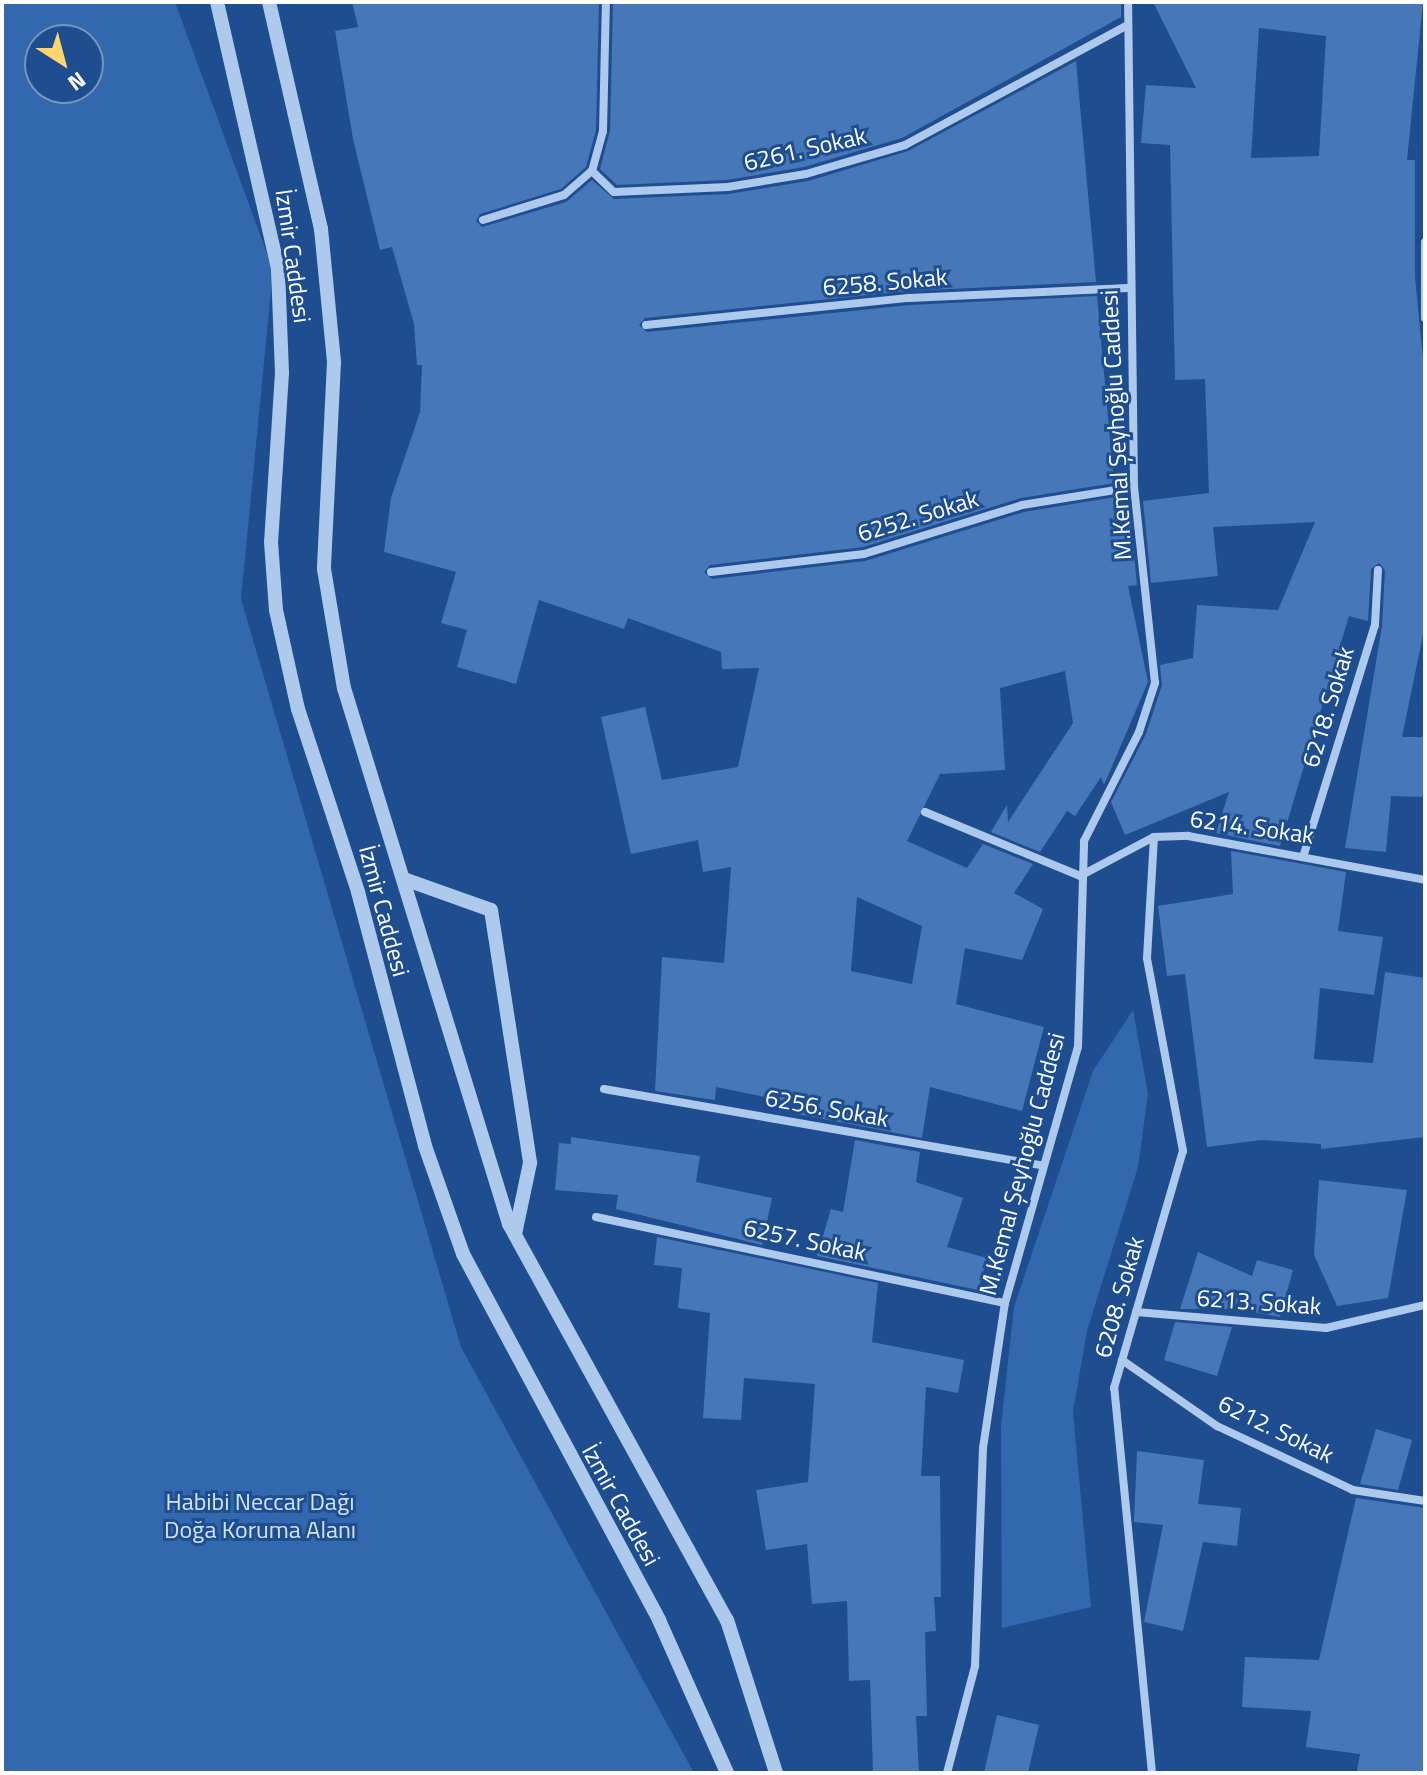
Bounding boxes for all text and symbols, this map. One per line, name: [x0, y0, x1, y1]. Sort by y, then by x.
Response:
north arrow: [24, 24, 104, 104]
text: N: [61, 64, 93, 100]
street label: 6261. Sokak: [741, 121, 869, 177]
street label: İzmir Caddesi: [269, 187, 317, 325]
street label: 6258. Sokak: [822, 262, 948, 302]
street label: M.Kemal Şeyhoğlu Caddesi: [1095, 289, 1137, 561]
street label: 6252. Sokak: [854, 484, 982, 548]
street label: 6218. Sokak: [1296, 643, 1360, 771]
street label: 6214. Sokak: [1188, 804, 1316, 850]
street label: İzmir Caddesi: [353, 842, 415, 980]
street label: M.Kemal Şeyhoğlu Caddesi: [973, 1030, 1071, 1298]
street label: 6256. Sokak: [763, 1083, 891, 1133]
street label: 6257. Sokak: [741, 1213, 869, 1267]
street label: 6208. Sokak: [1088, 1233, 1150, 1361]
street label: 6213. Sokak: [1196, 1283, 1322, 1321]
street label: 6212. Sokak: [1214, 1389, 1338, 1469]
street label: İzmir Caddesi: [576, 1439, 666, 1571]
park label: Habibi Neccar Dağı Doğa Koruma Alanı: [164, 1488, 356, 1544]

